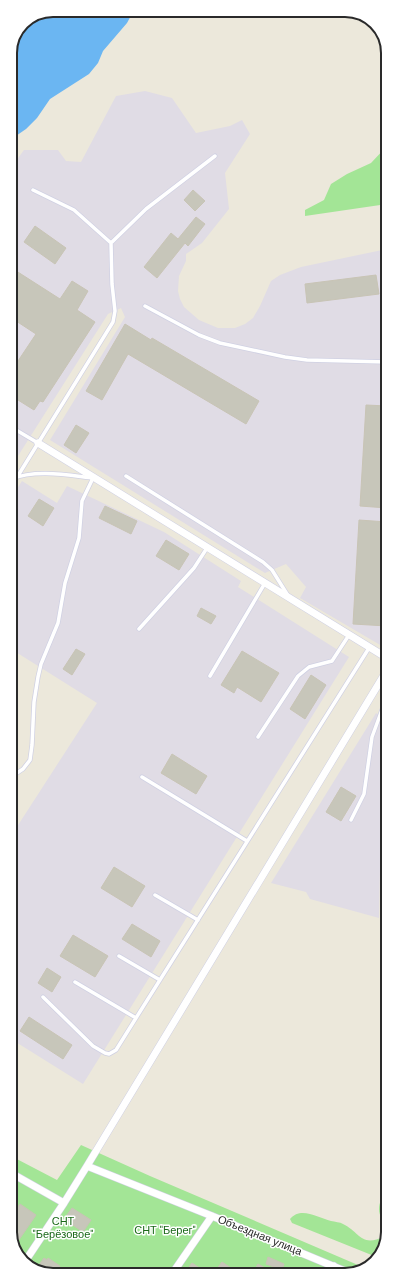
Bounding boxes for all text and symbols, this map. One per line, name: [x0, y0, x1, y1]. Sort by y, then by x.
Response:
street label: Объездная улица: [216, 1212, 305, 1259]
park label: СНТ "Берёзовое": [33, 1214, 93, 1241]
park label: СНТ "Берег": [134, 1223, 196, 1237]

